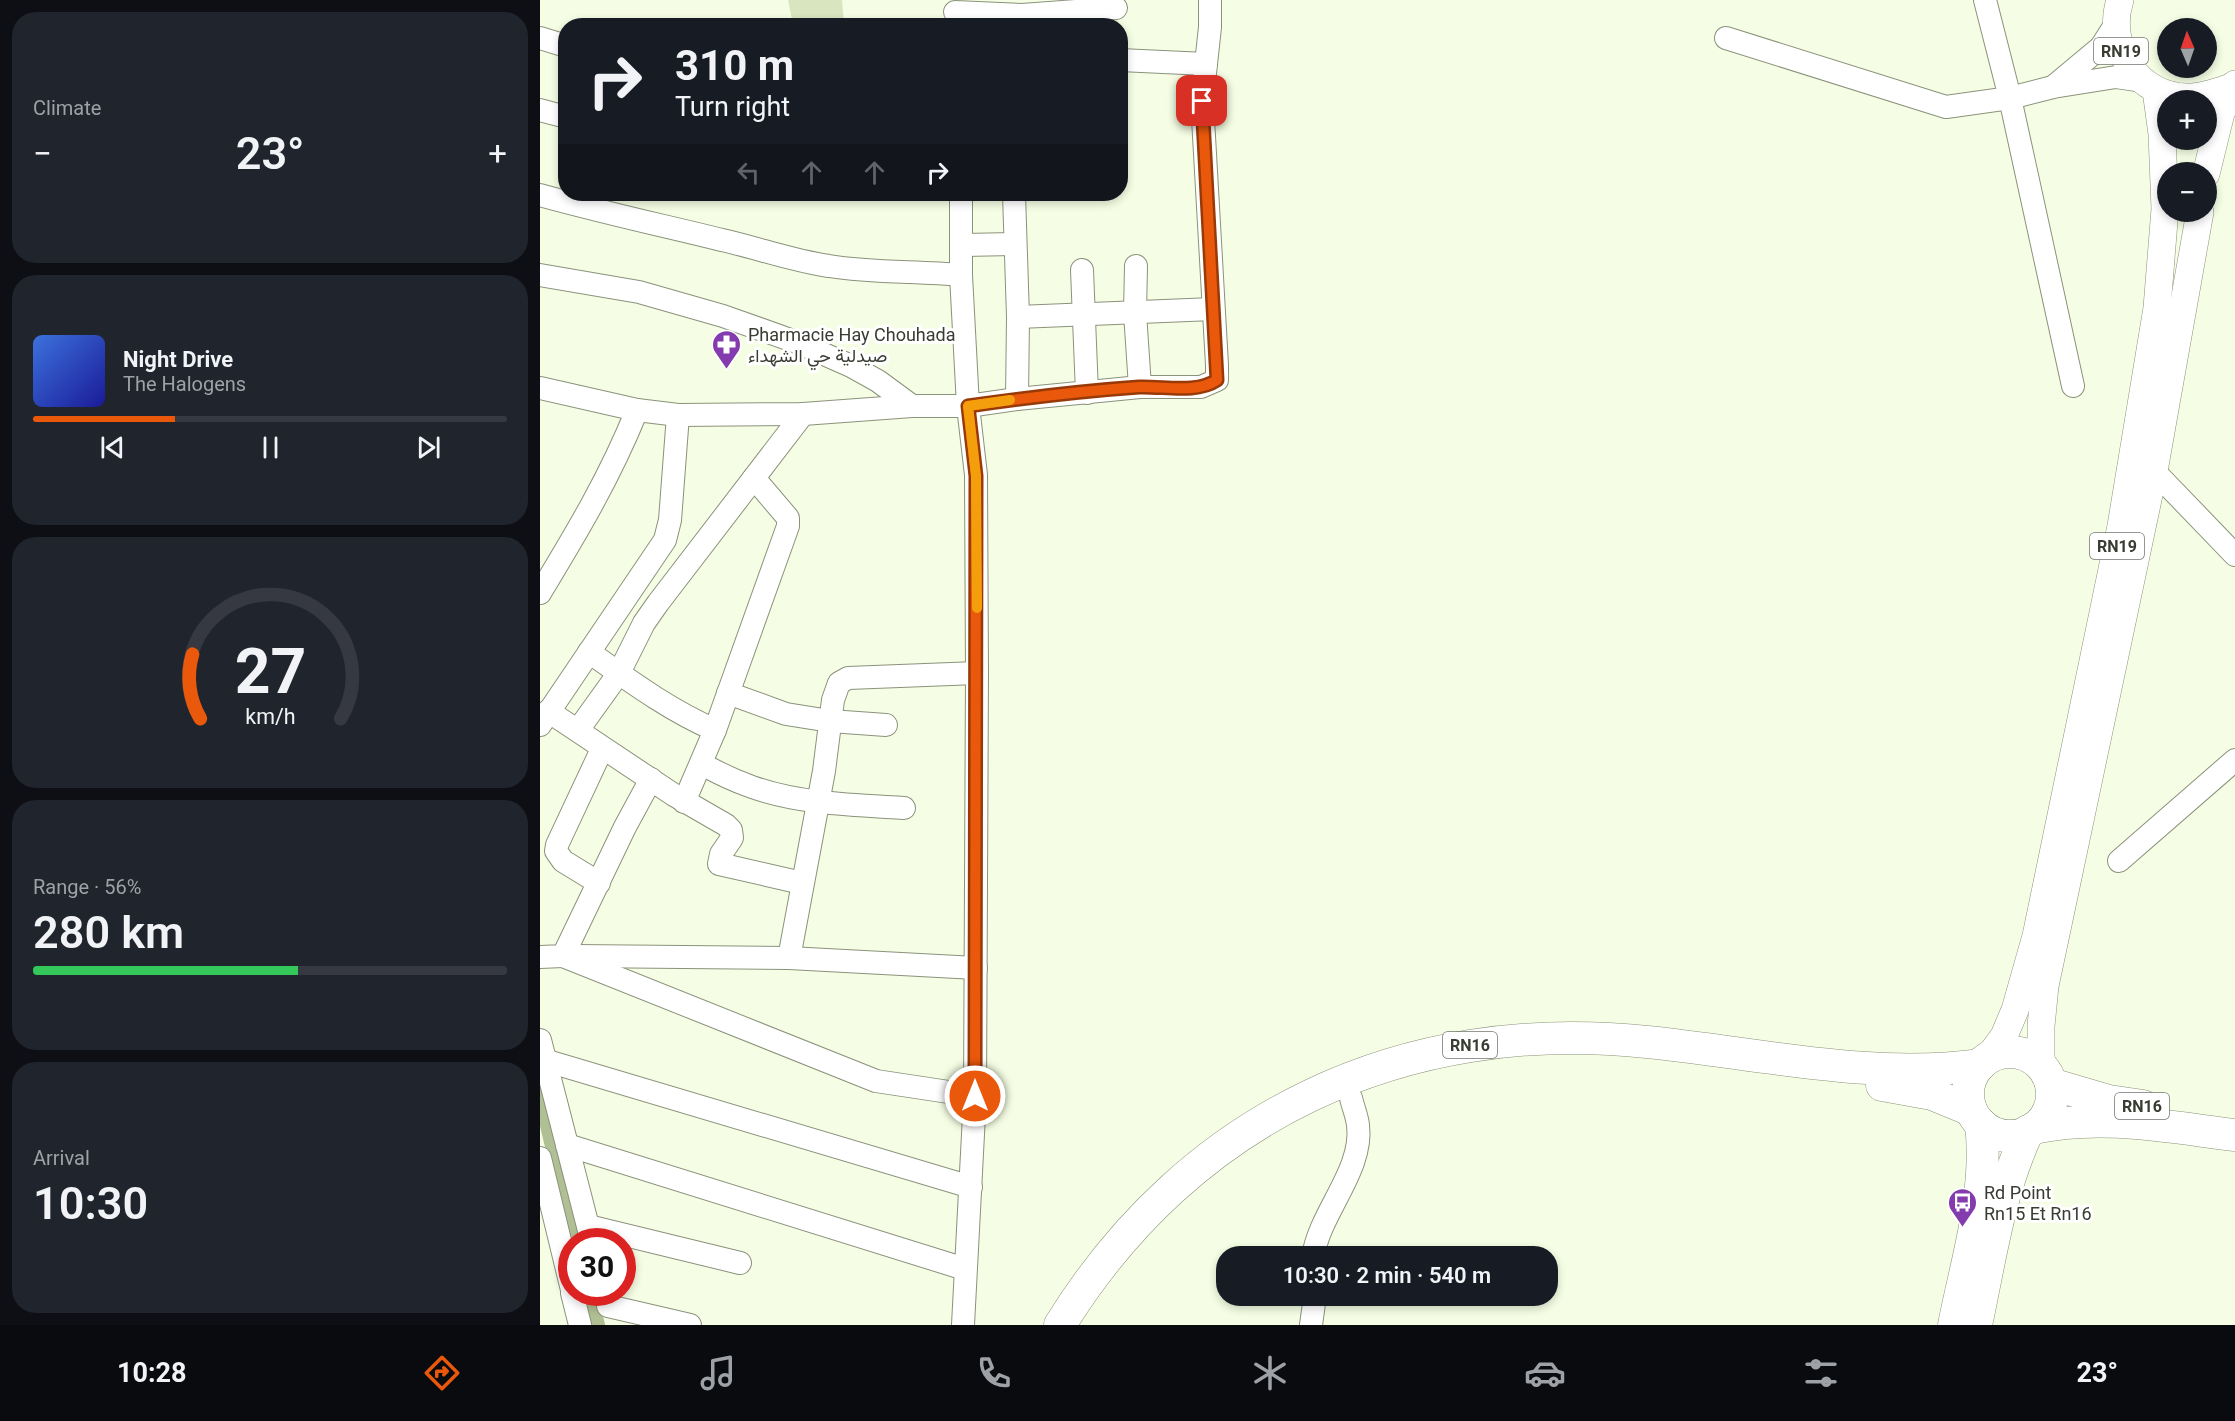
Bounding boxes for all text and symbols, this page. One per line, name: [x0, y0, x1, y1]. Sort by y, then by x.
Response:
north arrow: [2157, 18, 2217, 78]
map controls: [2157, 18, 2217, 222]
road number: RN19: [2094, 38, 2148, 64]
text: 310 m: [675, 41, 794, 90]
icon: right: [576, 42, 654, 120]
pin: [1176, 75, 1227, 126]
icon: arrive: [1185, 84, 1218, 117]
button: +: [2157, 90, 2217, 150]
text: Turn right: [675, 91, 790, 123]
text: Climate: [33, 96, 101, 120]
text: 23°: [236, 127, 304, 180]
text: −: [33, 134, 52, 173]
text: +: [488, 134, 507, 173]
icon: left: [732, 156, 765, 189]
icon: ahead: [795, 156, 828, 189]
icon: ahead: [858, 156, 891, 189]
icon: right: [921, 156, 954, 189]
button: −: [2157, 162, 2217, 222]
place label: Pharmacie Hay Chouhada صيدلية حي الشهداء: [748, 324, 956, 371]
pharmacy icon: Pharmacie Hay Chouhada صيدلية حي الشهداء: [711, 328, 743, 370]
text: Night Drive: [123, 347, 233, 372]
text: The Halogens: [123, 372, 246, 396]
icon: previous: [96, 431, 129, 464]
icon: pause: [254, 431, 287, 464]
icon: next: [412, 431, 445, 464]
road number: RN19: [2090, 533, 2144, 559]
text: 27: [234, 636, 306, 709]
text: km/h: [245, 705, 295, 730]
text: Range · 56%: [33, 875, 141, 899]
text: 280 km: [33, 906, 184, 959]
road number: RN16: [1443, 1032, 1497, 1058]
position arrow: [943, 1064, 1007, 1128]
road number: RN16: [2115, 1093, 2169, 1119]
text: Arrival: [33, 1146, 90, 1170]
text: 10:30: [33, 1177, 148, 1230]
place label: Rd Point Rn15 Et Rn16: [1984, 1182, 2092, 1224]
bus stop icon: Rd Point Rn15 Et Rn16: [1947, 1186, 1979, 1228]
speed limit sign: 30: [558, 1228, 636, 1306]
text: 10:30 · 2 min · 540 m: [1283, 1263, 1491, 1288]
icon: directions: [421, 1352, 463, 1394]
icon: music: [697, 1352, 739, 1394]
icon: phone: [973, 1352, 1015, 1394]
icon: climate: [1249, 1352, 1291, 1394]
icon: car: [1524, 1352, 1566, 1394]
icon: filters: [1800, 1352, 1842, 1394]
text: 10:28: [117, 1357, 187, 1389]
text: 23°: [2076, 1357, 2118, 1389]

